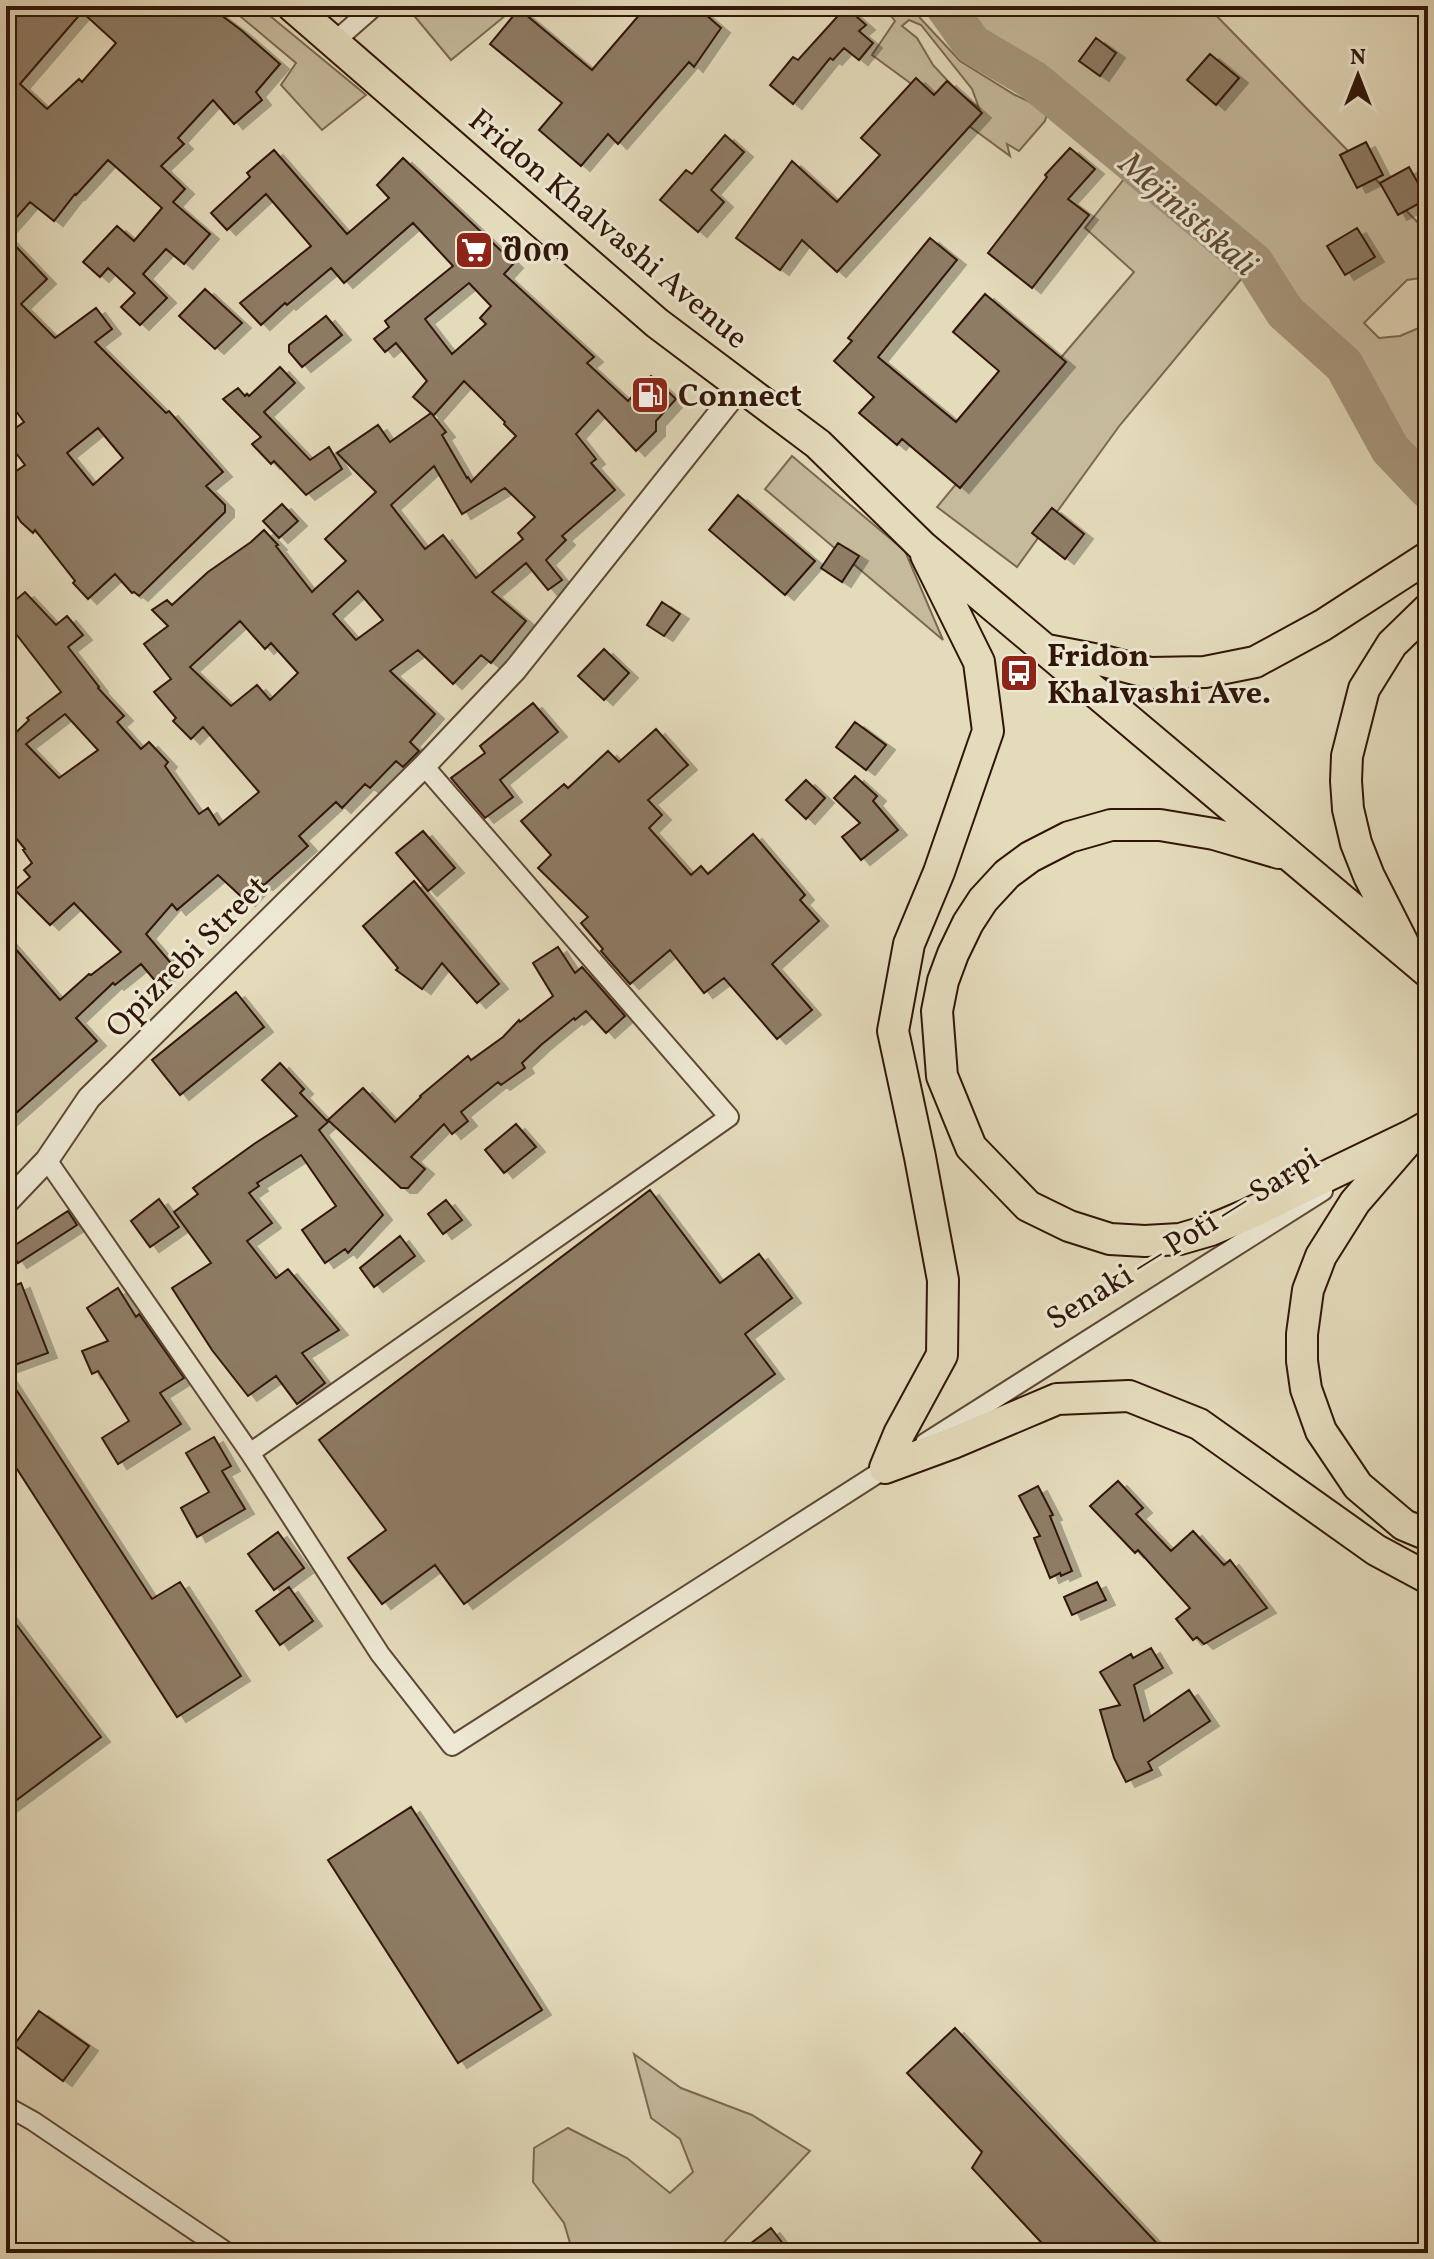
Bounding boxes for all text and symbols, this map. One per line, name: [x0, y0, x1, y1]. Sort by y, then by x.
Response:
north arrow: [1318, 36, 1398, 116]
text: N: [1350, 43, 1366, 74]
street label: Fridon Khalvashi Avenue: [458, 100, 756, 361]
water label: Mejinistskali: [1107, 142, 1266, 289]
supermarket icon: შიო: [453, 229, 495, 271]
place label: შიო: [501, 231, 570, 275]
fuel station icon: Connect: [629, 374, 671, 416]
place label: Connect: [678, 376, 802, 420]
place label: Fridon Khalvashi Ave.: [1047, 636, 1271, 717]
bus stop icon: Fridon Khalvashi Ave.: [998, 652, 1040, 694]
street label: Opizrebi Street: [97, 867, 279, 1049]
street label: Senaki — Poti — Sarpi: [1039, 1139, 1329, 1342]

